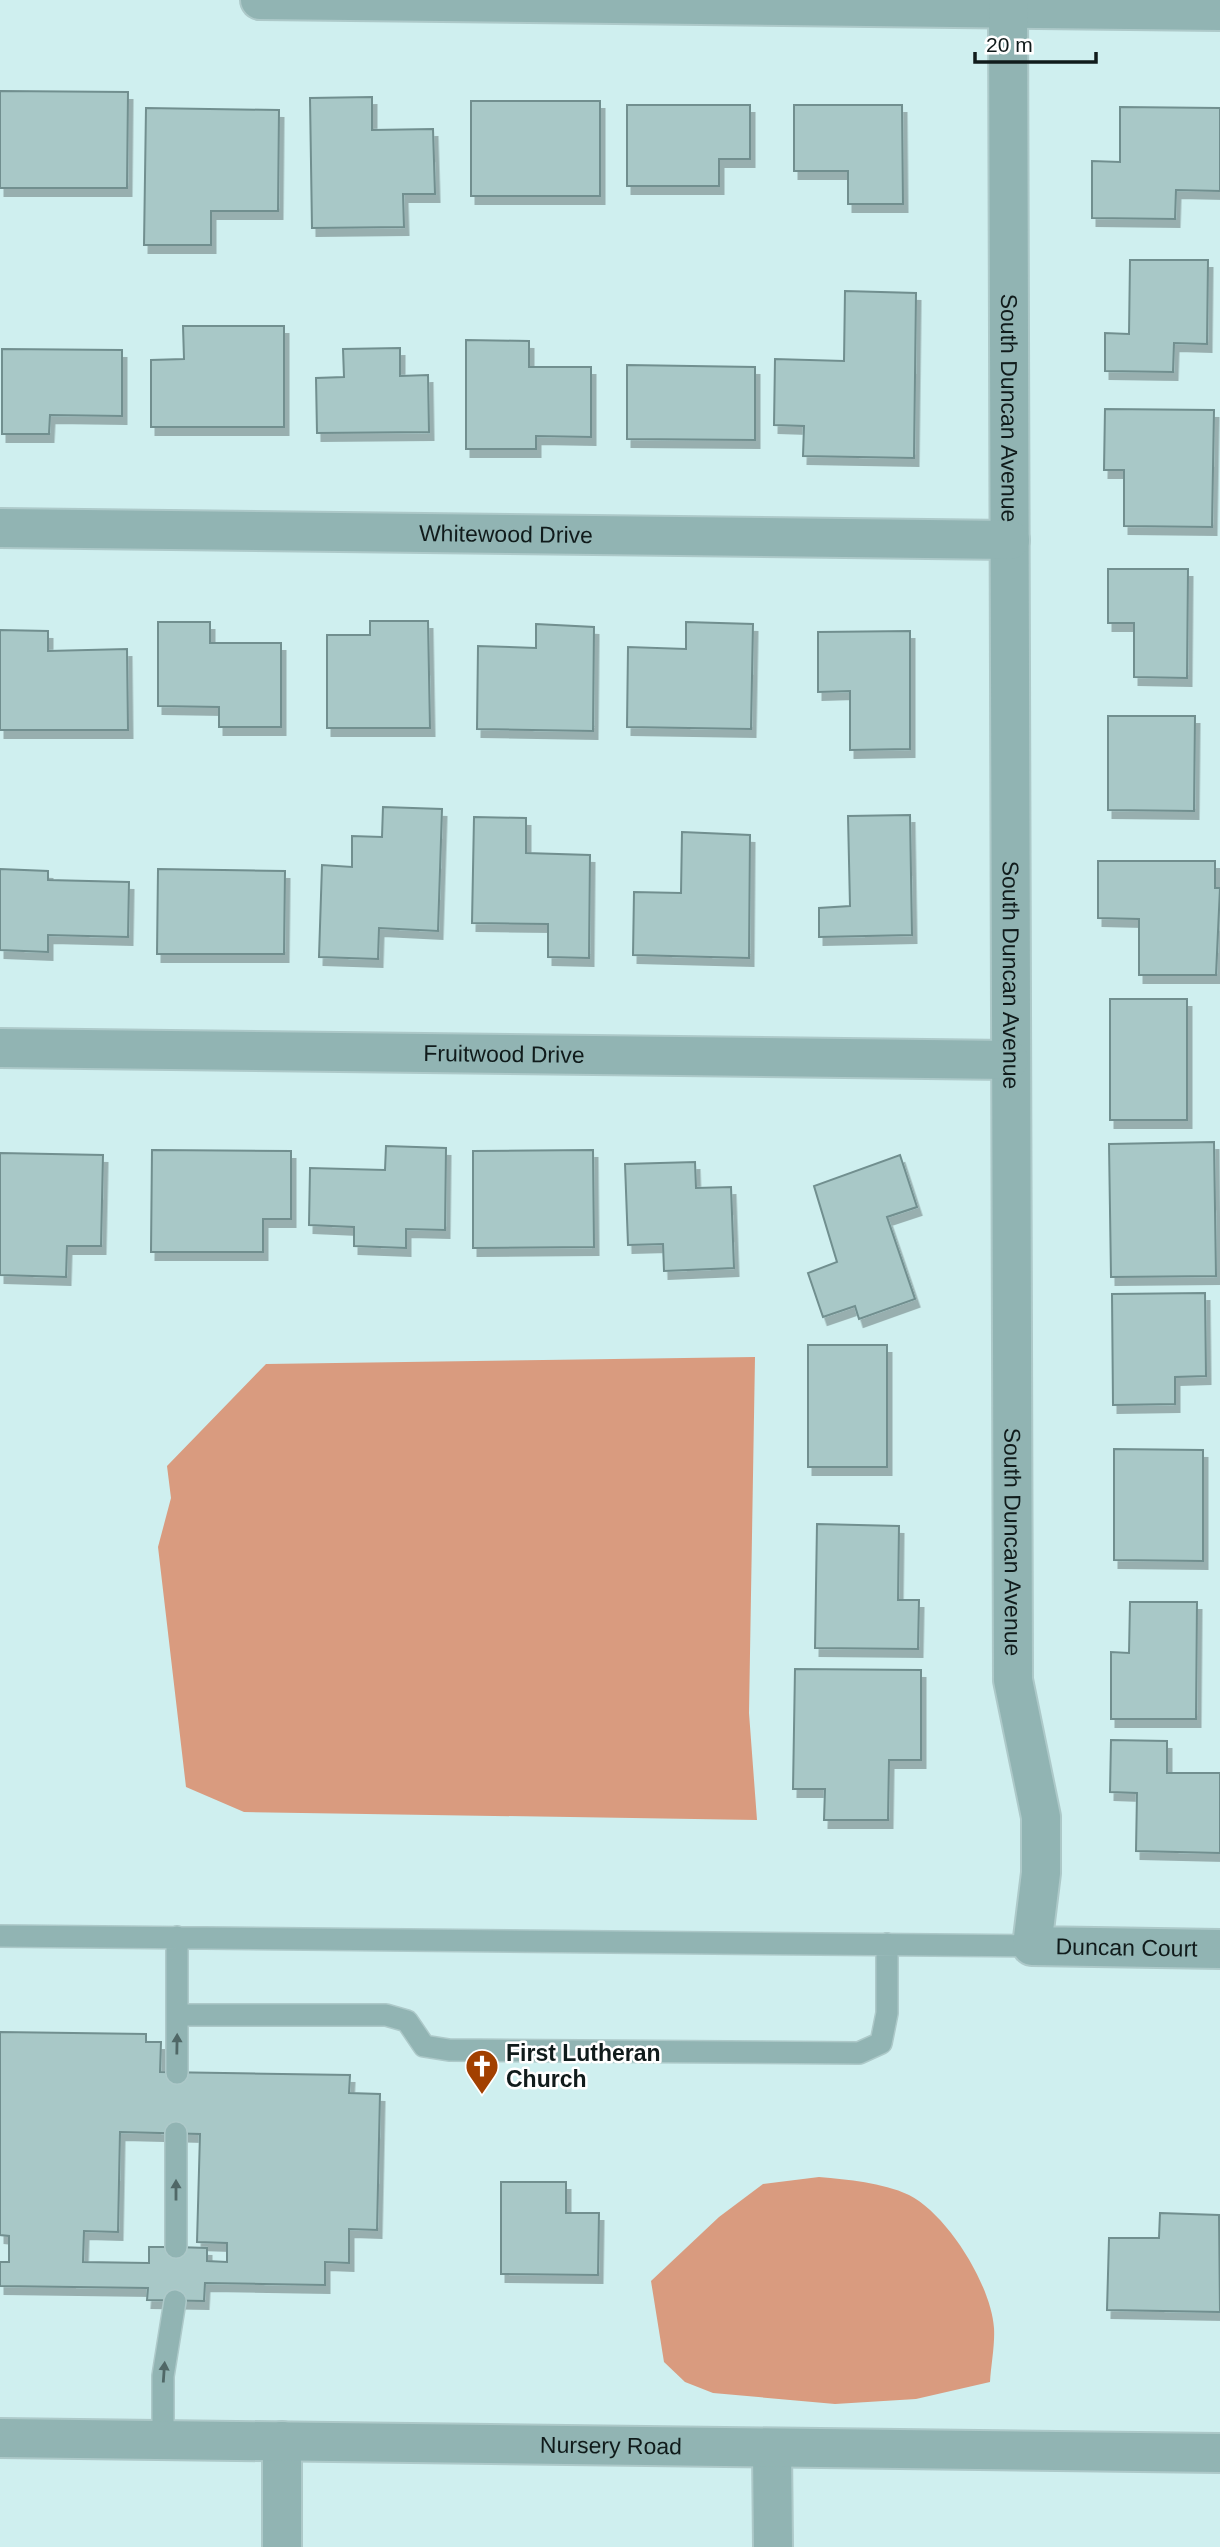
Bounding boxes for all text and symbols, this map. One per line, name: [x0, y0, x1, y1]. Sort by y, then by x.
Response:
scale bar: [975, 21, 1096, 65]
text: 20 m: [986, 33, 1033, 56]
street label: South Duncan Avenue: [996, 294, 1023, 522]
street label: Whitewood Drive: [419, 520, 593, 548]
street label: South Duncan Avenue: [998, 861, 1024, 1089]
street label: Fruitwood Drive: [423, 1040, 585, 1068]
street label: South Duncan Avenue: [999, 1428, 1026, 1656]
street label: Duncan Court: [1055, 1933, 1198, 1962]
one-way arrow: [171, 2033, 183, 2055]
place label: First Lutheran Church: [506, 2040, 661, 2092]
church icon: First Lutheran Church: [463, 2047, 501, 2096]
one-way arrow: [170, 2179, 182, 2201]
one-way arrow: [159, 2361, 170, 2383]
street label: Nursery Road: [540, 2432, 682, 2459]

